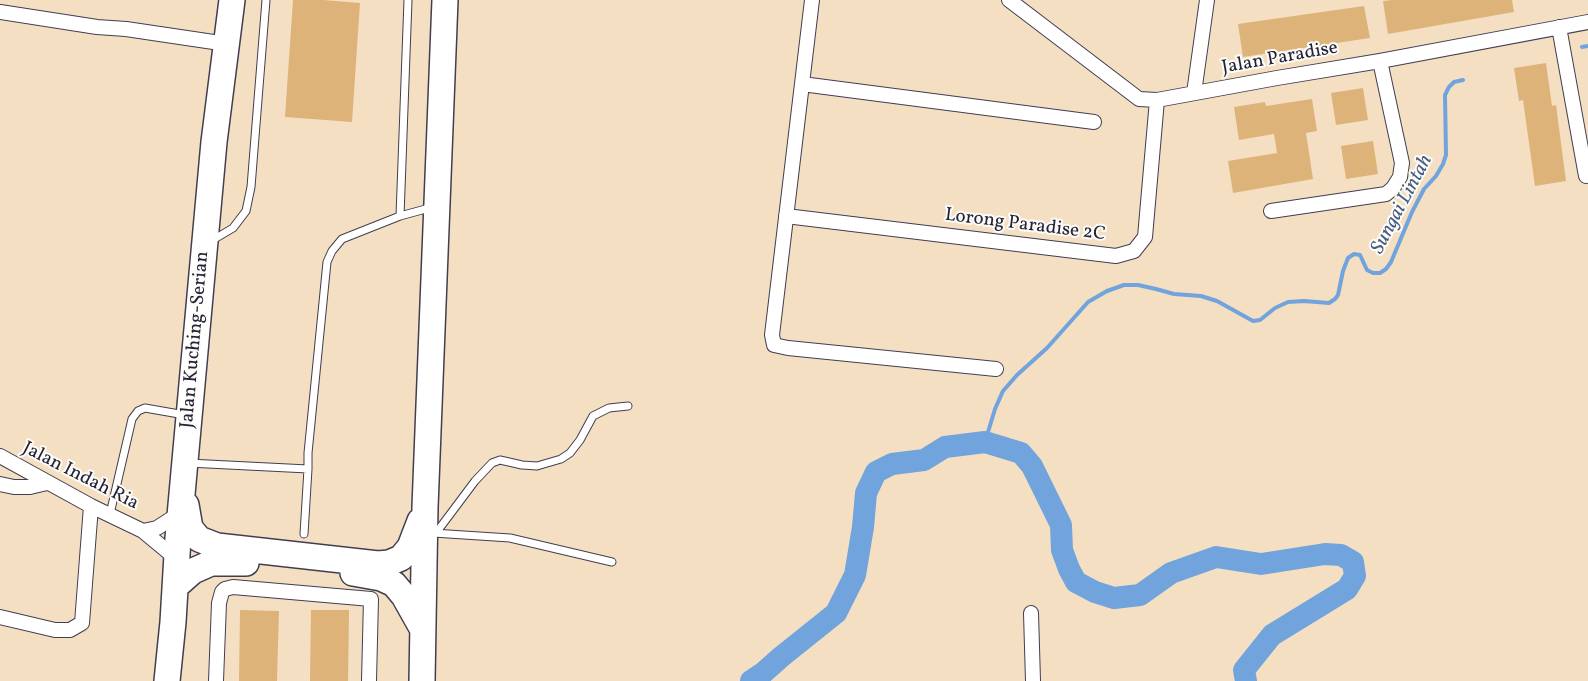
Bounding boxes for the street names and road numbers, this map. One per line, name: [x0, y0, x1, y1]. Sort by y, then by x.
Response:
street label: Jalan Paradise: [1220, 38, 1340, 80]
street label: Lorong Paradise 2C: [943, 205, 1107, 247]
street label: Jalan Kuching-Serian: [177, 251, 215, 429]
street label: Jalan Indah Ria: [18, 438, 142, 516]

